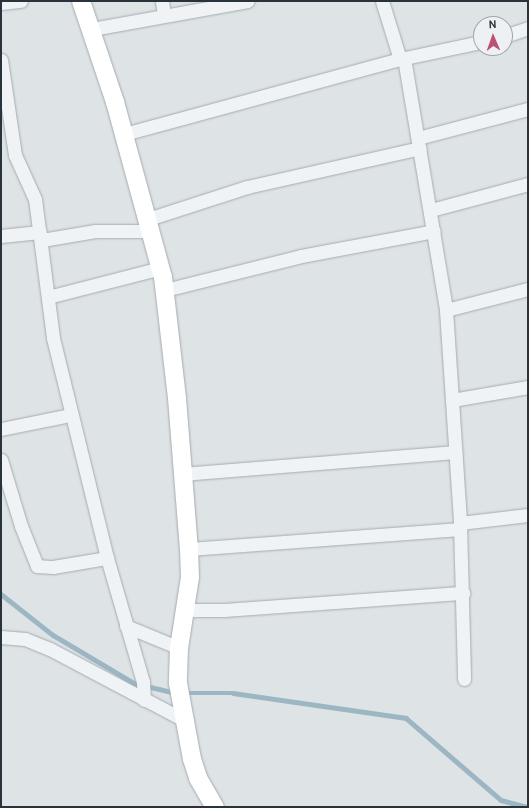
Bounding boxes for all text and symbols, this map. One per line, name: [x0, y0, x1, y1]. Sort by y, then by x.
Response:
north arrow: [473, 16, 513, 56]
text: N: [488, 18, 497, 32]

